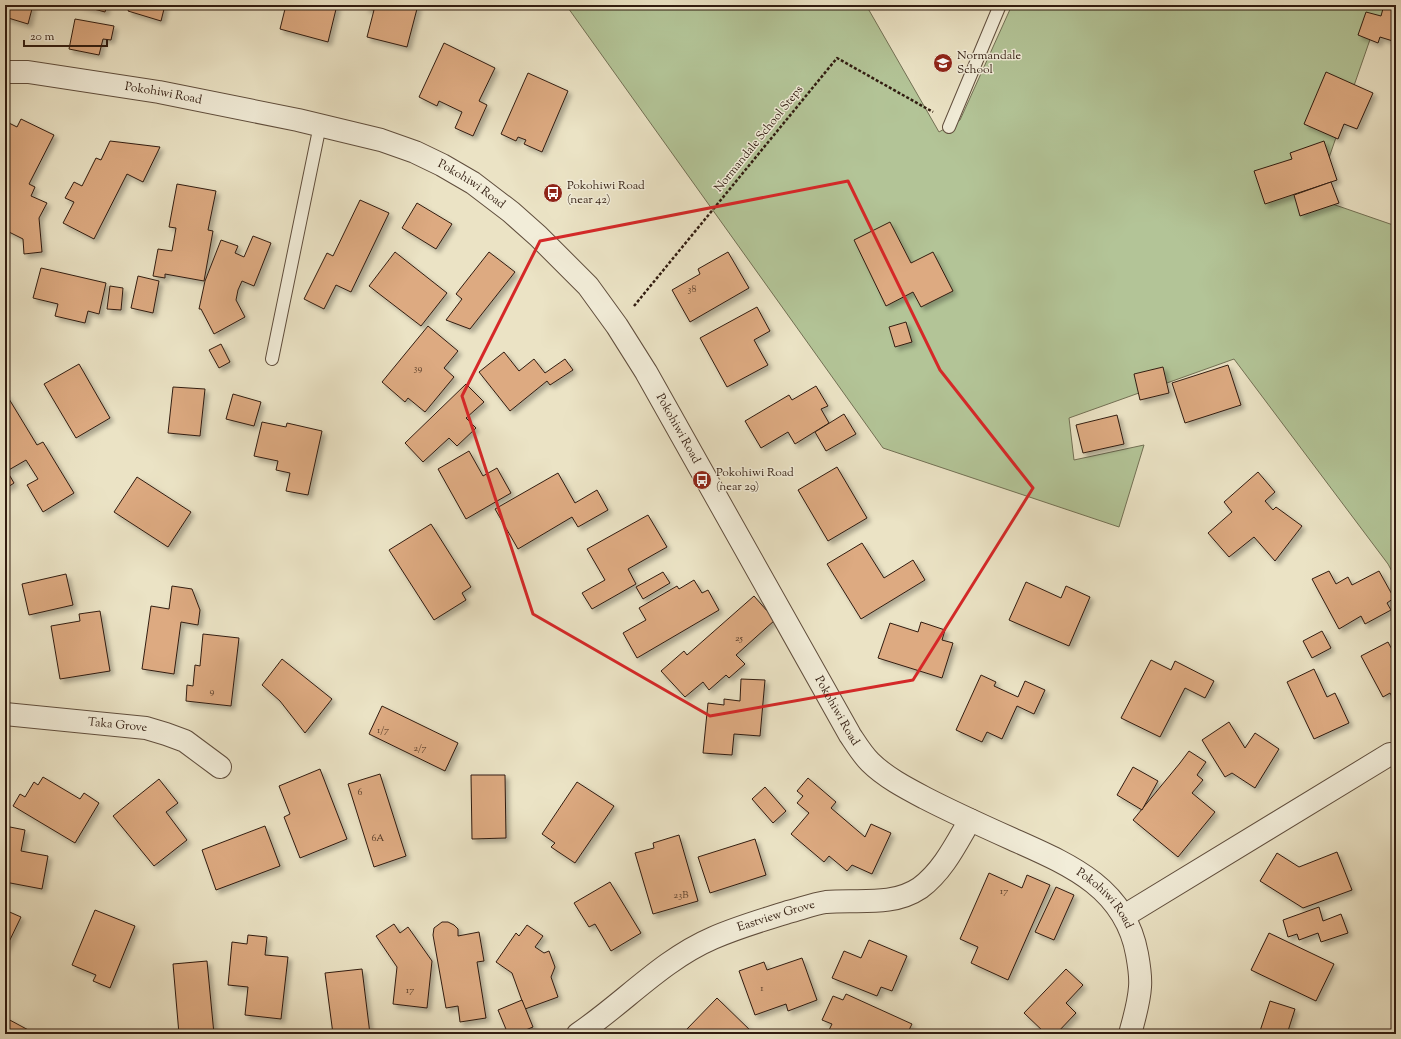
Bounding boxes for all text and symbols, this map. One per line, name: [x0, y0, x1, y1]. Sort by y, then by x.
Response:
scale bar: [24, 22, 107, 48]
text: 20 m: [30, 28, 55, 46]
place label: Normandale School: [957, 47, 1021, 79]
school or university icon: Normandale School: [932, 52, 954, 74]
street label: Pokohiwi Road: [124, 78, 204, 109]
street label: Normandale School Steps: [710, 81, 808, 196]
street label: Pokohiwi Road: [435, 155, 509, 214]
place label: Pokohiwi Road (near 42): [567, 177, 645, 209]
bus stop icon: Pokohiwi Road (near 42): [542, 182, 564, 204]
house number: 38: [687, 282, 697, 297]
house number: 39: [414, 361, 423, 376]
street label: Pokohiwi Road: [651, 390, 705, 467]
place label: Pokohiwi Road (near 29): [716, 464, 794, 496]
bus stop icon: Pokohiwi Road (near 29): [691, 469, 713, 491]
house number: 25: [735, 631, 744, 646]
street label: Pokohiwi Road: [810, 673, 864, 750]
house number: 9: [210, 684, 215, 699]
street label: Taka Grove: [87, 713, 148, 737]
house number: 1/7: [377, 723, 389, 738]
house number: 2/7: [413, 741, 427, 756]
house number: 6: [358, 785, 363, 800]
house number: 6A: [372, 831, 384, 846]
street label: Pokohiwi Road: [1072, 864, 1138, 932]
house number: 17: [1000, 884, 1008, 899]
house number: 23B: [673, 888, 689, 903]
street label: Eastview Grove: [735, 896, 817, 937]
house number: 1: [760, 981, 764, 996]
house number: 17: [406, 983, 414, 998]

